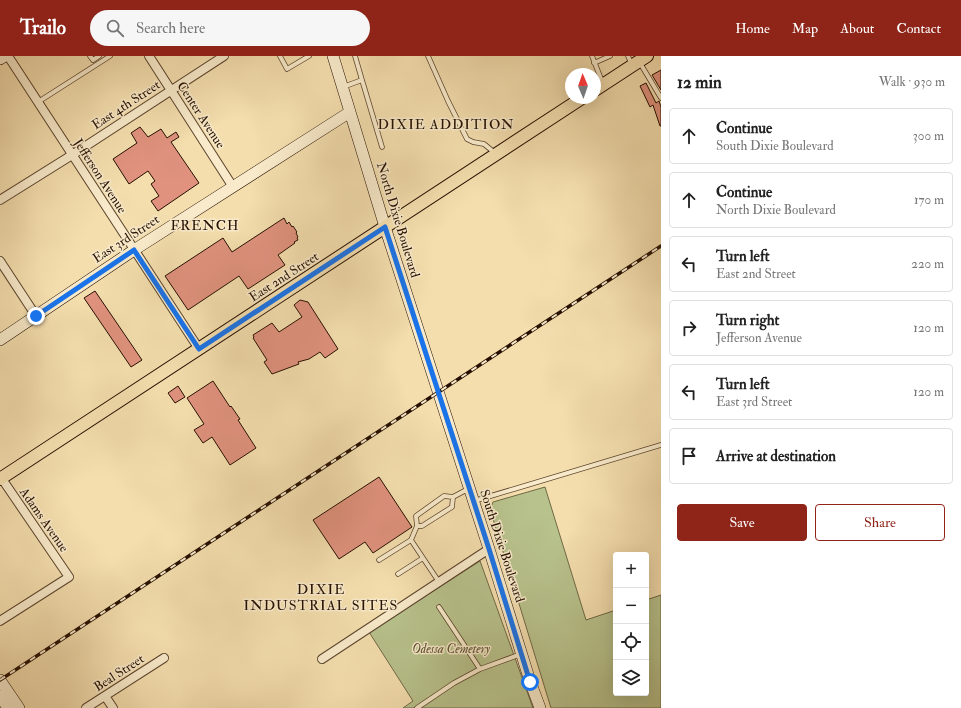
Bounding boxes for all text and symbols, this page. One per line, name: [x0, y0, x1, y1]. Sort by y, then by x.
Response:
search box: [90, 10, 370, 46]
text: Trailo: [20, 16, 66, 40]
icon: search: [104, 17, 126, 39]
text: Search here: [136, 19, 205, 38]
text: Home: [735, 20, 770, 37]
text: Map: [792, 20, 818, 37]
text: About: [840, 20, 874, 37]
text: Contact: [896, 20, 941, 37]
north arrow: [565, 68, 601, 104]
text: 12 min: [677, 72, 722, 93]
text: Walk · 930 m: [879, 74, 945, 90]
street label: East 4th Street: [89, 77, 163, 133]
street label: Center Avenue: [173, 79, 229, 152]
district label: DIXIE ADDITION: [377, 116, 515, 133]
text: Continue: [716, 119, 772, 138]
icon: ahead: [678, 125, 700, 147]
text: 300 m: [913, 128, 944, 144]
street label: Jefferson Avenue: [69, 135, 130, 217]
text: South Dixie Boulevard: [716, 138, 834, 154]
street label: North Dixie Boulevard: [373, 160, 423, 280]
text: Continue: [716, 183, 772, 202]
icon: ahead: [678, 189, 700, 211]
text: 170 m: [914, 192, 944, 208]
text: North Dixie Boulevard: [716, 202, 836, 218]
street label: East 3rd Street: [90, 212, 162, 266]
district label: FRENCH: [171, 217, 239, 234]
text: Turn left: [716, 247, 770, 266]
street label: East 2nd Street: [246, 249, 322, 305]
icon: left: [678, 253, 700, 275]
text: 220 m: [911, 256, 944, 272]
text: East 2nd Street: [716, 266, 796, 282]
route end: [27, 307, 45, 325]
text: Turn right: [716, 311, 779, 330]
icon: right: [678, 317, 700, 339]
text: 120 m: [913, 320, 944, 336]
text: Jefferson Avenue: [716, 330, 802, 346]
text: Turn left: [716, 375, 770, 394]
icon: left: [678, 381, 700, 403]
text: 120 m: [913, 384, 944, 400]
text: East 3rd Street: [716, 394, 792, 410]
icon: arrive: [678, 445, 700, 467]
text: Arrive at destination: [716, 447, 836, 466]
street label: Adams Avenue: [15, 484, 72, 556]
street label: South Dixie Boulevard: [476, 488, 528, 605]
button: Save: [677, 504, 807, 541]
button: Share: [815, 504, 945, 541]
map controls: [613, 552, 649, 696]
button: +: [613, 552, 649, 588]
district label: DIXIE INDUSTRIAL SITES: [244, 581, 398, 614]
button: −: [613, 588, 649, 624]
button: locate: [613, 624, 649, 660]
park label: Odessa Cemetery: [412, 641, 491, 657]
street label: Beal Street: [91, 651, 147, 695]
button: layers: [613, 660, 649, 696]
route start: [521, 673, 539, 691]

